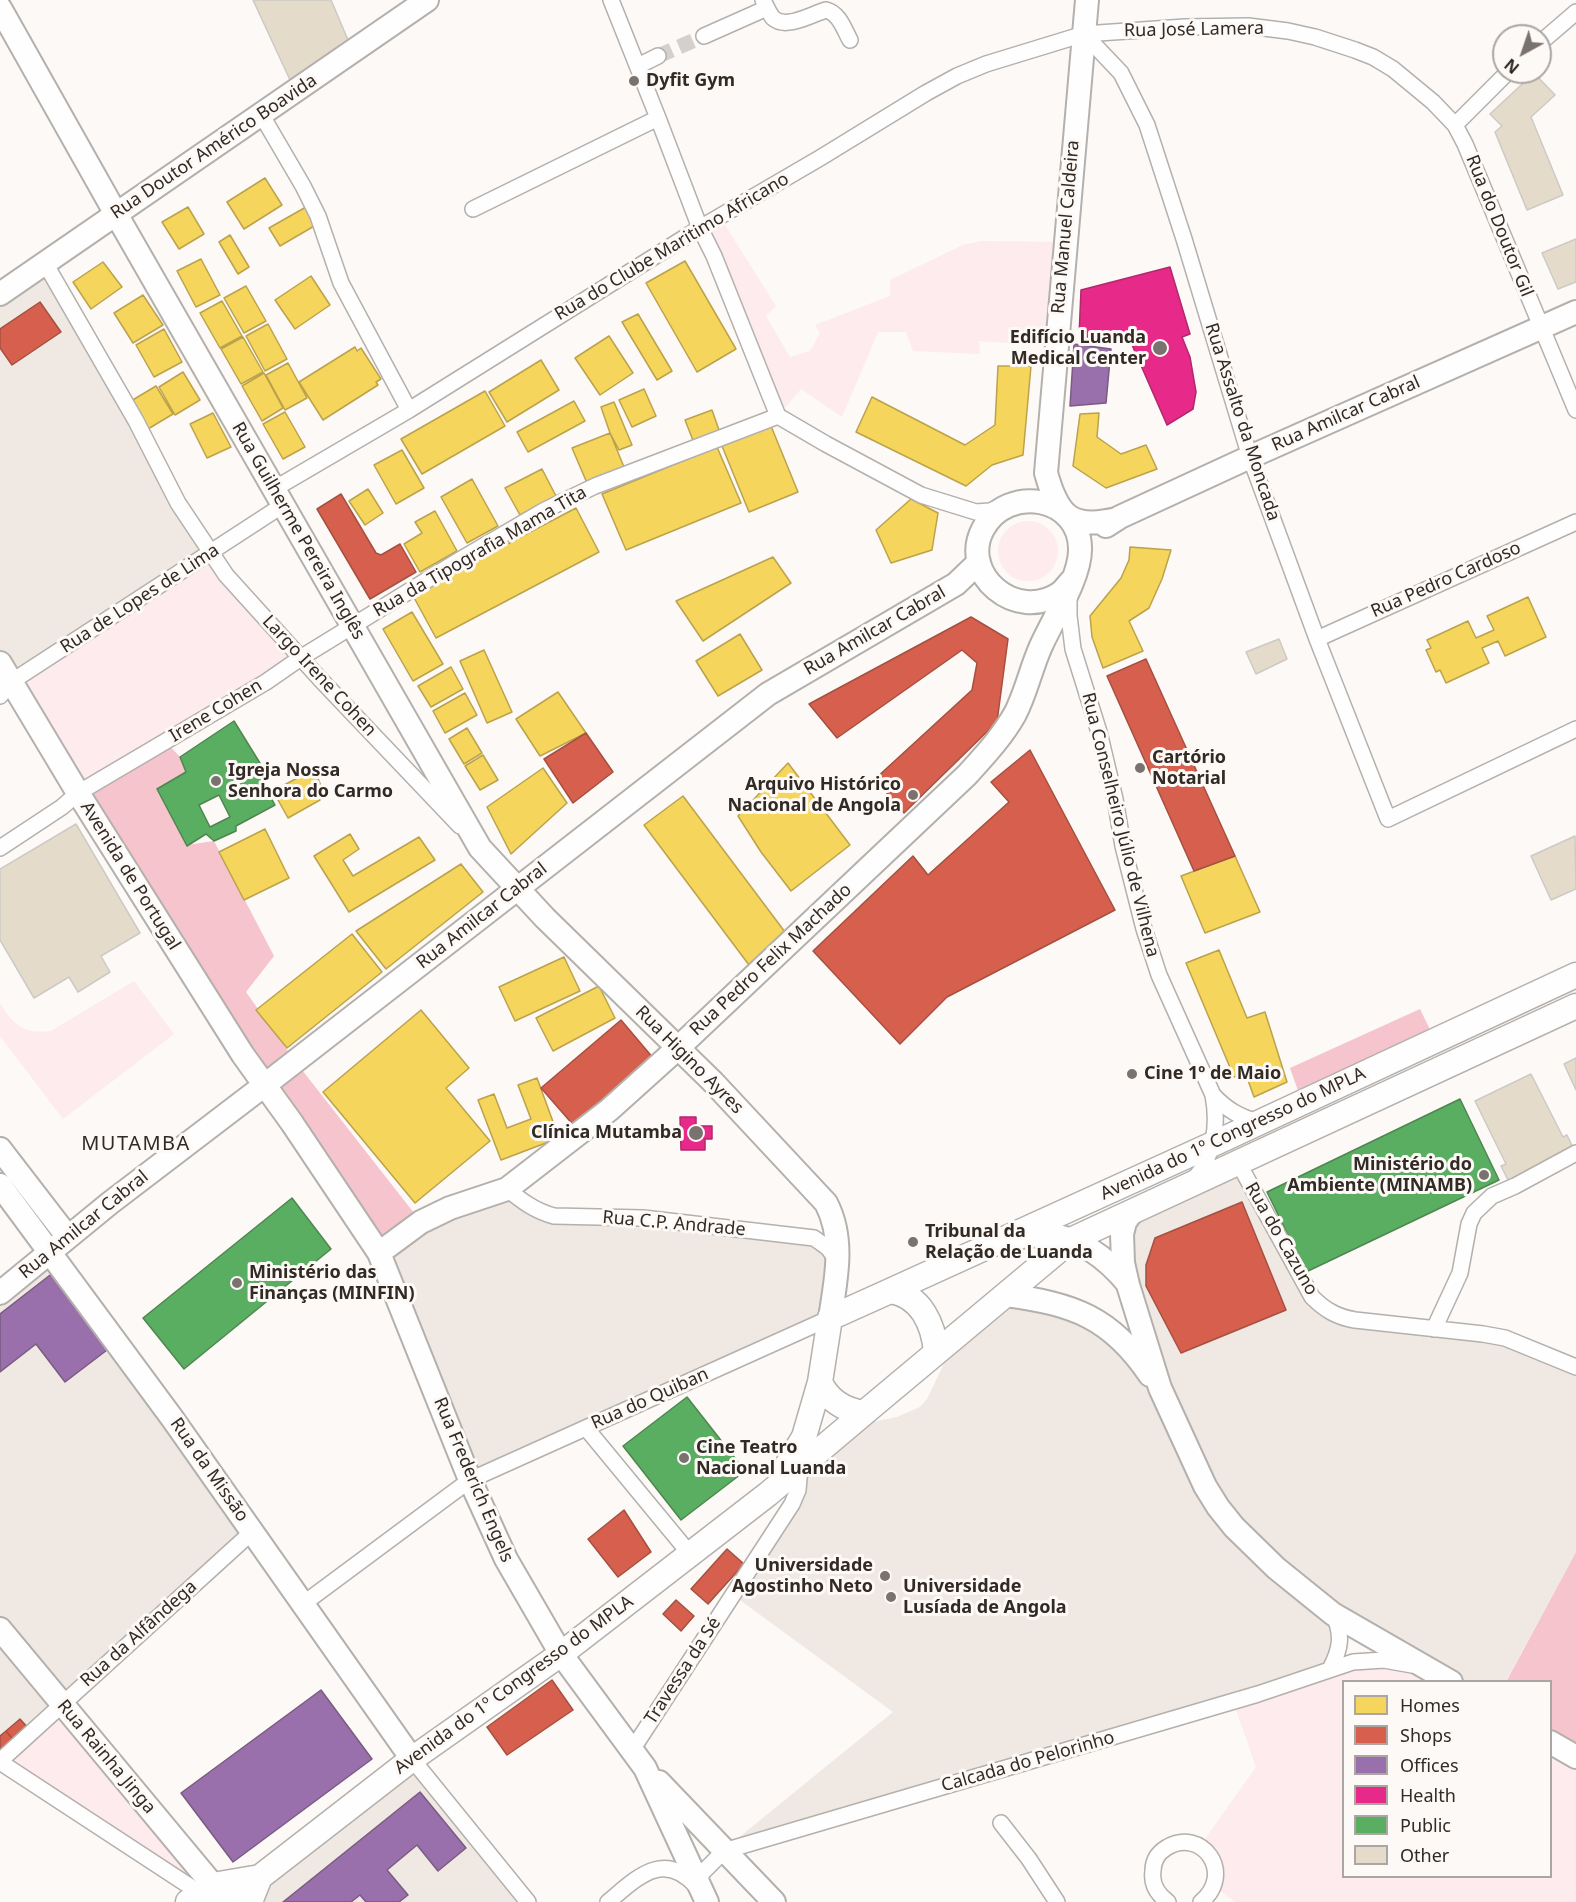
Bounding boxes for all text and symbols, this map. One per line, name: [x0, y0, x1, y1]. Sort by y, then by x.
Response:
street label: Rua José Lamera: [1124, 18, 1264, 42]
north arrow: [1492, 24, 1552, 84]
text: N: [1500, 54, 1524, 79]
street label: Rua Doutor Américo Boavida: [107, 70, 321, 224]
place label: Dyfit Gym: [646, 70, 735, 92]
marker: Dyfit Gym: [627, 74, 641, 88]
street label: Rua Manuel Caldeira: [1048, 139, 1084, 315]
street label: Rua do Doutor Gil: [1461, 152, 1537, 300]
street label: Rua do Clube Maritimo Africano: [551, 168, 793, 326]
street label: Rua Assalto da Moncada: [1200, 320, 1284, 524]
place label: Edifício Luanda Medical Center: [1010, 327, 1146, 370]
marker: Edifício Luanda Medical Center: [1151, 339, 1169, 357]
street label: Rua Amilcar Cabral: [1269, 372, 1423, 456]
street label: Rua Guilherme Pereira Inglês: [227, 418, 369, 644]
street label: Rua da Tipografia Mama Tita: [370, 482, 590, 622]
street label: Rua Pedro Cardoso: [1368, 537, 1524, 623]
street label: Rua de Lopes de Lima: [57, 540, 223, 658]
street label: Rua Amilcar Cabral: [800, 582, 950, 680]
street label: Largo Irene Cohen: [257, 611, 381, 741]
street label: Irene Cohen: [166, 675, 266, 747]
street label: Rua Conselheiro Júlio de Vilhena: [1077, 690, 1163, 960]
place label: Cartório Notarial: [1152, 747, 1226, 789]
place label: Igreja Nossa Senhora do Carmo: [228, 760, 393, 802]
marker: Cartório Notarial: [1133, 761, 1147, 775]
marker: Igreja Nossa Senhora do Carmo: [209, 774, 223, 788]
place label: Arquivo Histórico Nacional de Angola: [727, 774, 901, 816]
marker: Arquivo Histórico Nacional de Angola: [906, 788, 920, 802]
street label: Avenida de Portugal: [76, 798, 184, 954]
street label: Rua Amilcar Cabral: [412, 858, 552, 974]
street label: Rua Pedro Felix Machado: [686, 879, 856, 1041]
street label: Rua Higino Ayres: [630, 1001, 748, 1119]
street label: Avenida do 1º Congresso do MPLA: [1097, 1063, 1369, 1205]
place label: Cine 1º de Maio: [1144, 1063, 1281, 1085]
marker: Cine 1º de Maio: [1125, 1067, 1139, 1081]
place label: Clínica Mutamba: [531, 1122, 682, 1144]
marker: Clínica Mutamba: [687, 1124, 705, 1142]
district label: MUTAMBA: [81, 1132, 191, 1156]
place label: Ministério do Ambiente (MINAMB): [1287, 1154, 1472, 1196]
street label: Rua Amilcar Cabral: [15, 1166, 153, 1284]
marker: Ministério do Ambiente (MINAMB): [1477, 1168, 1491, 1182]
street label: Rua do Cazuno: [1240, 1179, 1322, 1299]
street label: Rua C.P. Andrade: [602, 1207, 746, 1241]
place label: Tribunal da Relação de Luanda: [925, 1221, 1093, 1264]
marker: Tribunal da Relação de Luanda: [906, 1235, 920, 1249]
place label: Ministério das Finanças (MINFIN): [249, 1262, 415, 1304]
marker: Ministério das Finanças (MINFIN): [230, 1276, 244, 1290]
street label: Rua do Quiban: [588, 1364, 712, 1434]
street label: Rua Frederich Engels: [428, 1394, 518, 1566]
street label: Rua da Missão: [165, 1414, 253, 1526]
place label: Cine Teatro Nacional Luanda: [696, 1437, 846, 1480]
marker: Cine Teatro Nacional Luanda: [677, 1451, 691, 1465]
place label: Universidade Agostinho Neto: [732, 1555, 873, 1598]
marker: Universidade Agostinho Neto: [878, 1569, 892, 1583]
street label: Rua da Alfândega: [76, 1576, 202, 1692]
place label: Universidade Lusíada de Angola: [903, 1576, 1067, 1618]
marker: Universidade Lusíada de Angola: [884, 1590, 898, 1604]
street label: Avenida do 1º Congresso do MPLA: [390, 1591, 638, 1779]
street label: Travessa da Sé: [640, 1613, 726, 1729]
legend: [1342, 1680, 1552, 1878]
text: Homes: [1400, 1693, 1460, 1717]
street label: Rua Rainha Jinga: [52, 1696, 160, 1818]
text: Shops: [1400, 1723, 1452, 1747]
street label: Calcada do Pelorinho: [939, 1727, 1117, 1797]
text: Offices: [1400, 1753, 1459, 1777]
text: Health: [1400, 1783, 1456, 1807]
text: Public: [1400, 1813, 1451, 1837]
text: Other: [1400, 1843, 1449, 1867]

